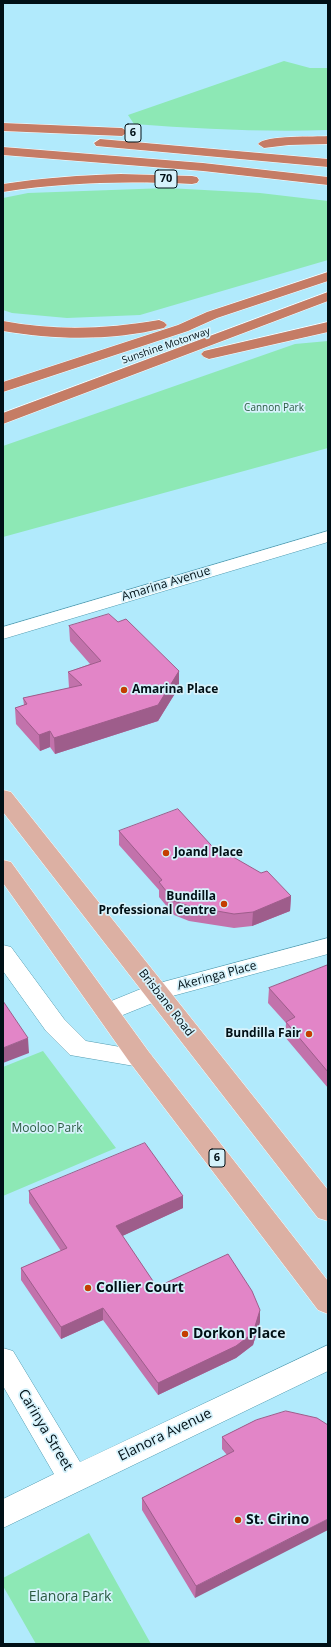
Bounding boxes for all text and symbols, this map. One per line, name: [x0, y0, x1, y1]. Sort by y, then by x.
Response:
road number: 6: [125, 124, 141, 142]
road number: 70: [155, 170, 177, 188]
street label: Sunshine Motorway: [120, 325, 212, 367]
park label: Cannon Park: [244, 402, 304, 414]
street label: Amarina Avenue: [120, 564, 212, 604]
place label: Amarina Place: [132, 683, 218, 697]
marker: Amarina Place: [119, 685, 129, 695]
place label: Joand Place: [174, 846, 243, 860]
marker: Joand Place: [161, 848, 171, 858]
place label: Bundilla Professional Centre: [99, 890, 216, 918]
marker: Bundilla Professional Centre: [219, 899, 229, 909]
street label: Akeringa Place: [176, 958, 258, 994]
street label: Brisbane Road: [135, 967, 197, 1039]
place label: Bundilla Fair: [225, 1027, 301, 1041]
marker: Bundilla Fair: [304, 1029, 314, 1039]
park label: Mooloo Park: [12, 1122, 82, 1136]
road number: 6: [209, 1149, 225, 1167]
place label: Collier Court: [96, 1280, 184, 1296]
marker: Collier Court: [83, 1283, 93, 1293]
place label: Dorkon Place: [193, 1326, 286, 1342]
marker: Dorkon Place: [180, 1329, 190, 1339]
street label: Carinya Street: [14, 1386, 76, 1474]
street label: Elanora Avenue: [115, 1405, 215, 1465]
place label: St. Cirino: [246, 1512, 309, 1528]
marker: St. Cirino: [233, 1515, 243, 1525]
park label: Elanora Park: [29, 1589, 111, 1605]

